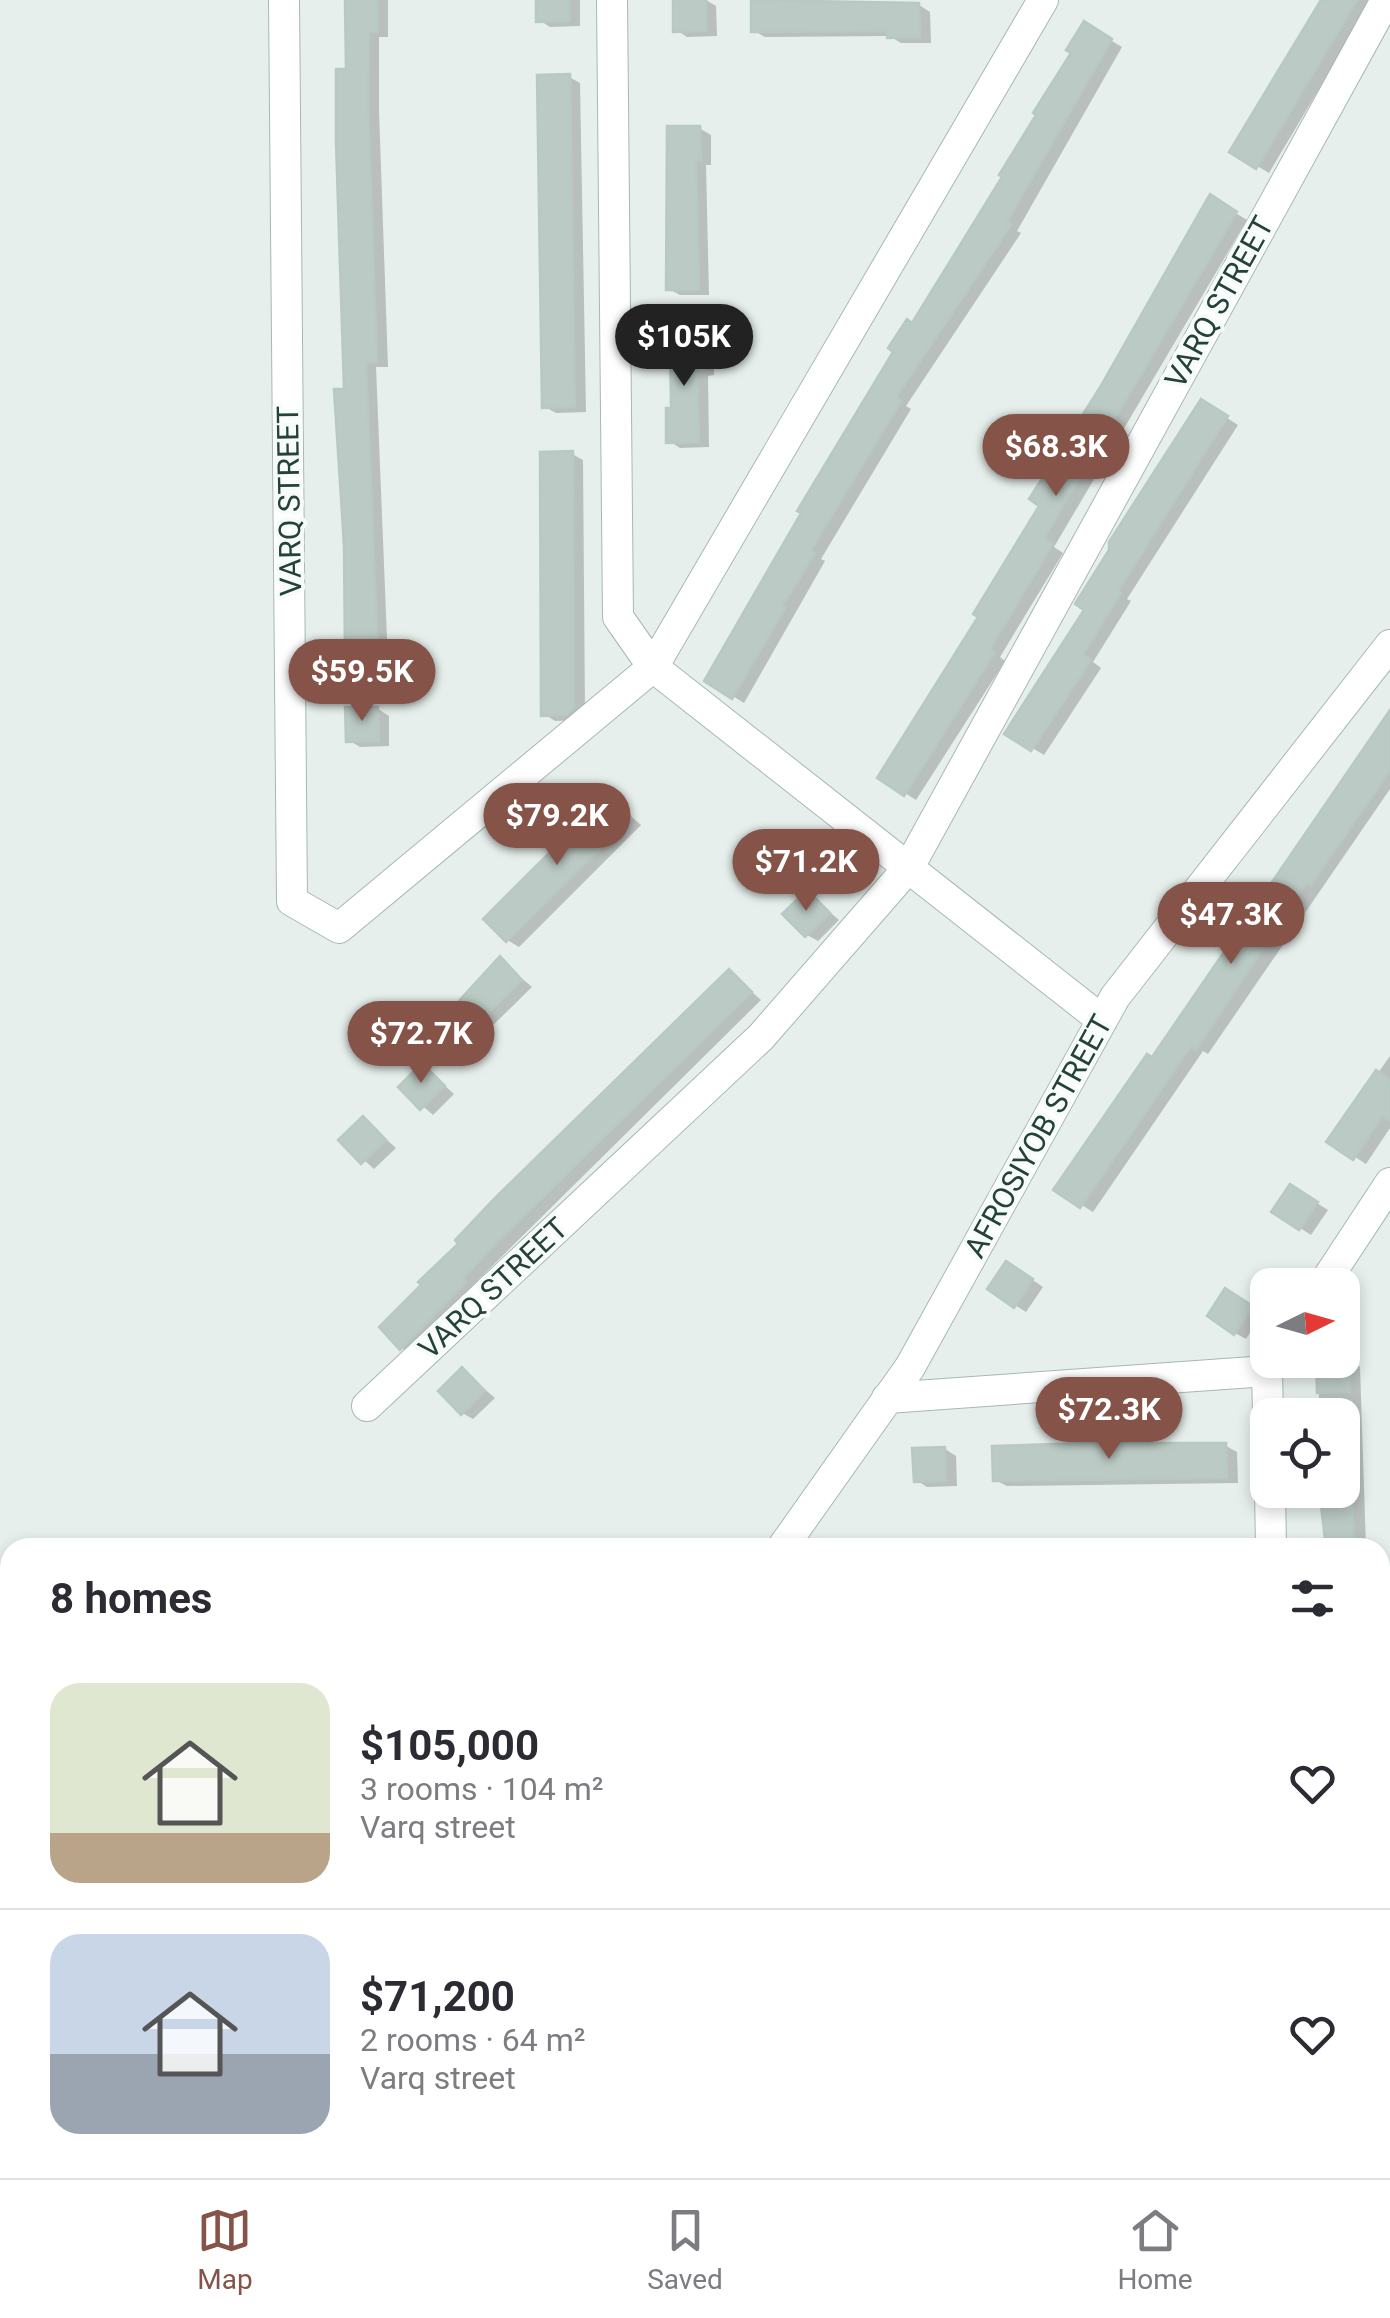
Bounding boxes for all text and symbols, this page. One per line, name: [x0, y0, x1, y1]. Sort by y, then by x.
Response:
street label: VARQ STREET: [1157, 210, 1281, 394]
pin: $105K: [614, 304, 754, 389]
text: $105K: [637, 317, 731, 355]
street label: VARQ STREET: [270, 405, 308, 597]
pin: $68.3K: [975, 414, 1137, 499]
text: $68.3K: [1004, 427, 1108, 465]
pin: $59.5K: [281, 639, 443, 724]
text: $59.5K: [310, 652, 414, 690]
pin: $79.2K: [476, 783, 638, 868]
text: $79.2K: [505, 796, 609, 834]
pin: $71.2K: [725, 829, 887, 914]
text: $71.2K: [754, 842, 858, 880]
pin: $47.3K: [1150, 882, 1312, 967]
text: $47.3K: [1179, 895, 1283, 933]
pin: $72.7K: [340, 1001, 502, 1086]
street label: AFROSIYOB STREET: [957, 1009, 1119, 1263]
text: $72.7K: [369, 1014, 473, 1052]
street label: VARQ STREET: [411, 1210, 575, 1366]
north arrow: [1250, 1268, 1360, 1378]
map controls: [1250, 1268, 1360, 1508]
pin: $72.3K: [1028, 1377, 1190, 1462]
text: $72.3K: [1057, 1390, 1161, 1428]
button: locate: [1250, 1398, 1360, 1508]
icon: filters: [1285, 1571, 1340, 1626]
text: 8 homes: [50, 1574, 212, 1623]
text: $105,000: [360, 1721, 539, 1770]
icon: home: [130, 1723, 250, 1843]
icon: heart: [1285, 1756, 1340, 1811]
text: 3 rooms · 104 m²: [360, 1770, 603, 1808]
text: Varq street: [360, 1808, 516, 1846]
text: $71,200: [360, 1972, 515, 2021]
icon: home: [130, 1974, 250, 2094]
icon: heart: [1285, 2007, 1340, 2062]
text: 2 rooms · 64 m²: [360, 2021, 585, 2059]
text: Varq street: [360, 2059, 516, 2097]
tab: Map: [197, 2203, 253, 2296]
tab: Saved: [647, 2203, 723, 2296]
tab: Home: [1117, 2203, 1193, 2296]

